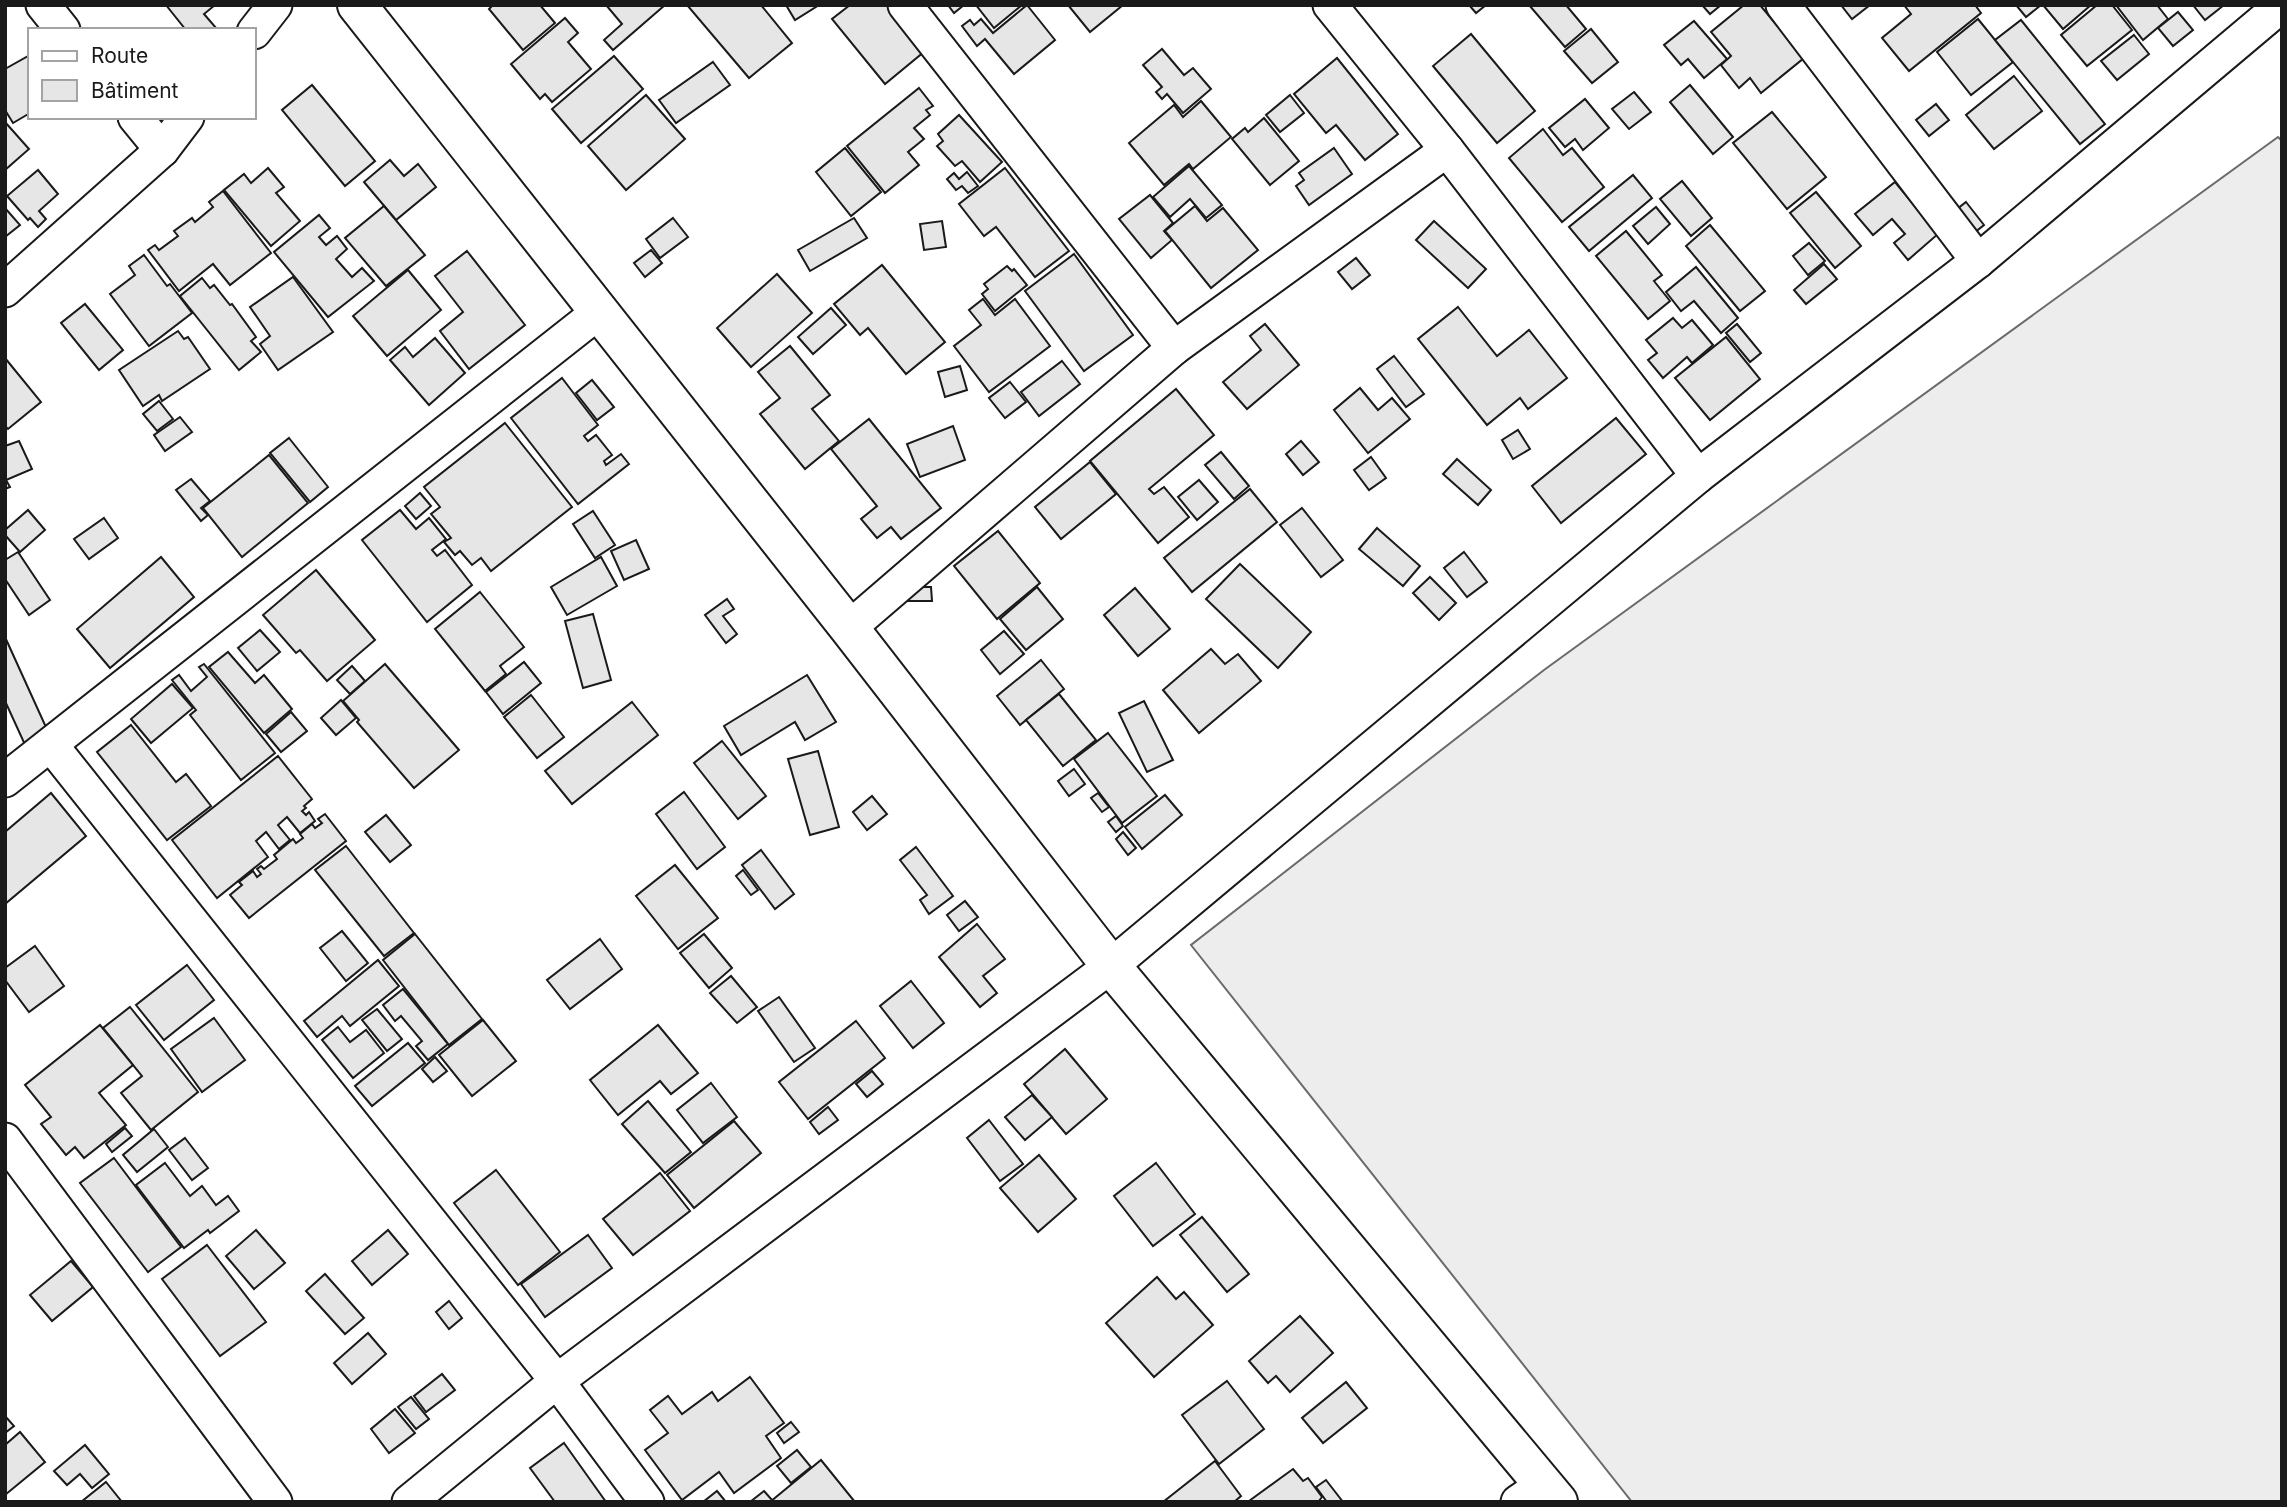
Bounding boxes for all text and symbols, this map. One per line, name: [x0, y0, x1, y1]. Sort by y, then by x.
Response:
legend: [28, 28, 256, 119]
text: Route: [91, 43, 148, 68]
text: Bâtiment: [91, 78, 179, 103]

